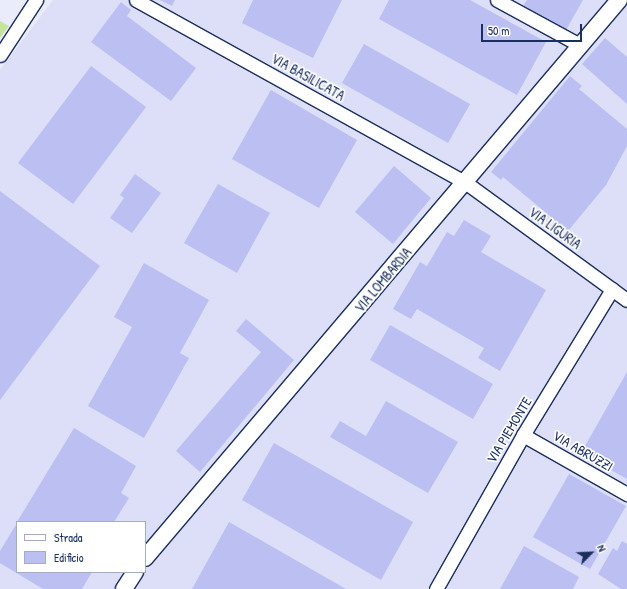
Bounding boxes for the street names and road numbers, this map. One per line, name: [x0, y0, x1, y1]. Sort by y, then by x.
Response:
street label: VIA BASILICATA: [268, 50, 348, 104]
street label: VIA LIGURIA: [526, 203, 584, 253]
street label: VIA LOMBARDIA: [351, 244, 415, 316]
street label: VIA PIEMONTE: [483, 394, 535, 466]
street label: VIA ABRUZZI: [550, 427, 616, 475]

